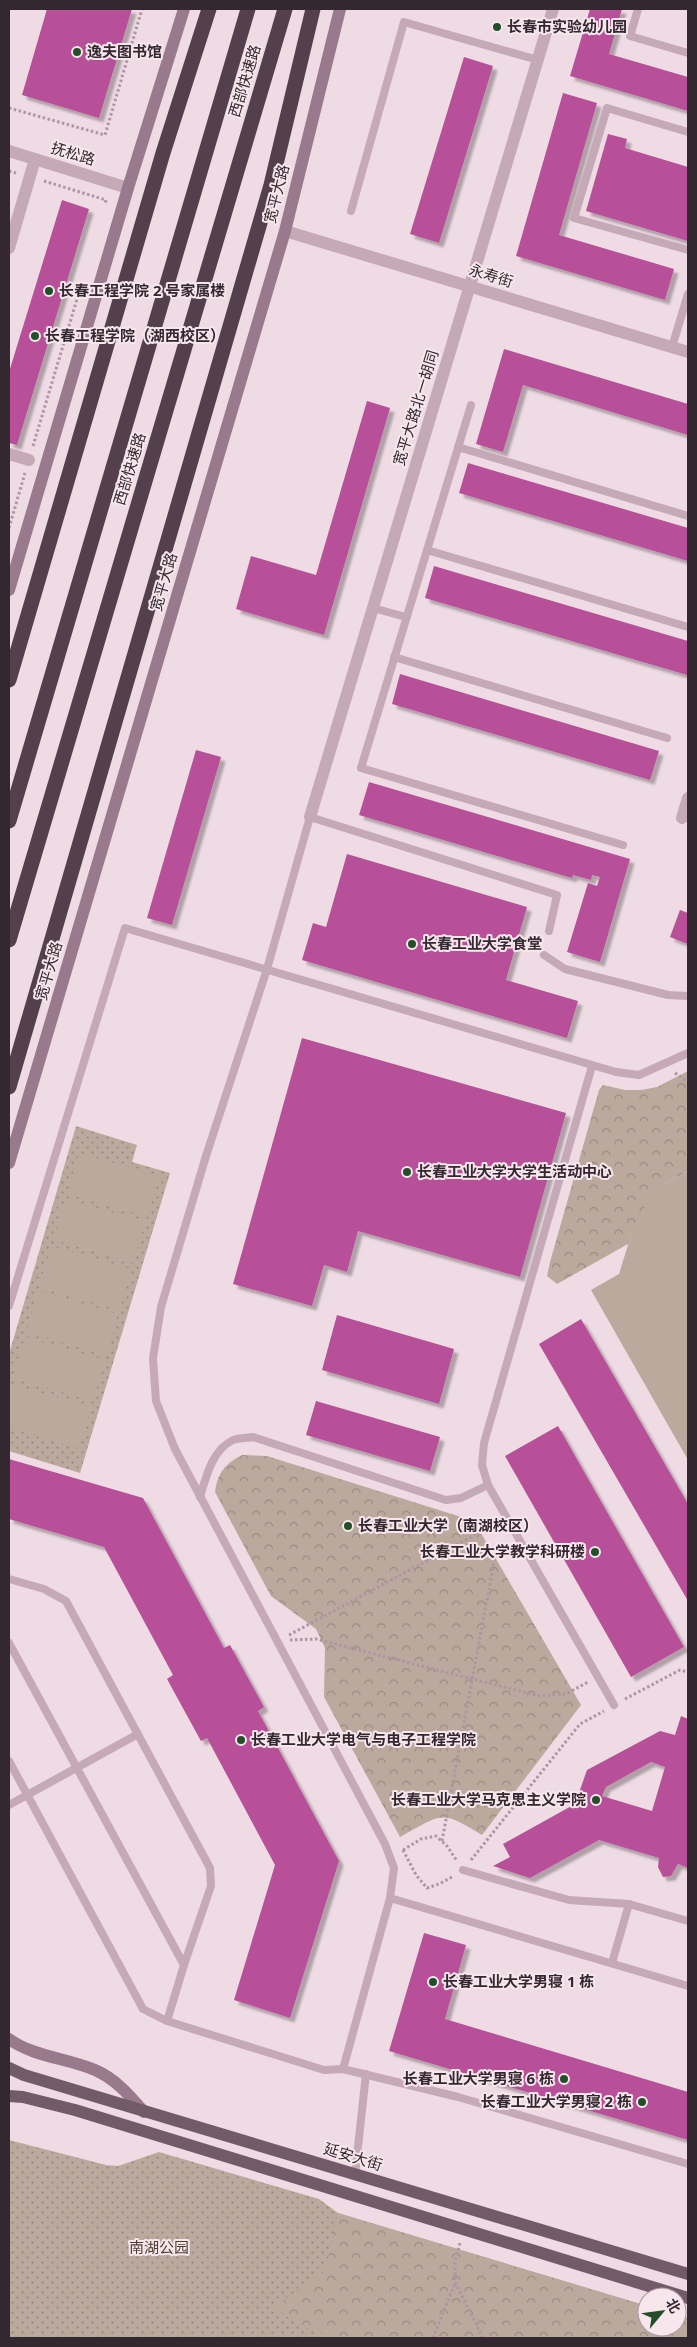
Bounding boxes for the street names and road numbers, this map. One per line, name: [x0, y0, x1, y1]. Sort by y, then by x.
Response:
street label: 西部快速路: [224, 42, 265, 120]
street label: 抚松路: [49, 137, 98, 169]
street label: 宽平大路: [259, 162, 293, 225]
street label: 永寿街: [467, 259, 516, 291]
street label: 宽平大路北一胡同: [388, 347, 442, 468]
street label: 西部快速路: [109, 430, 150, 508]
street label: 宽平大路: [145, 550, 181, 613]
street label: 宽平大路: [30, 939, 66, 1002]
street label: 延安大街: [322, 2138, 385, 2174]

